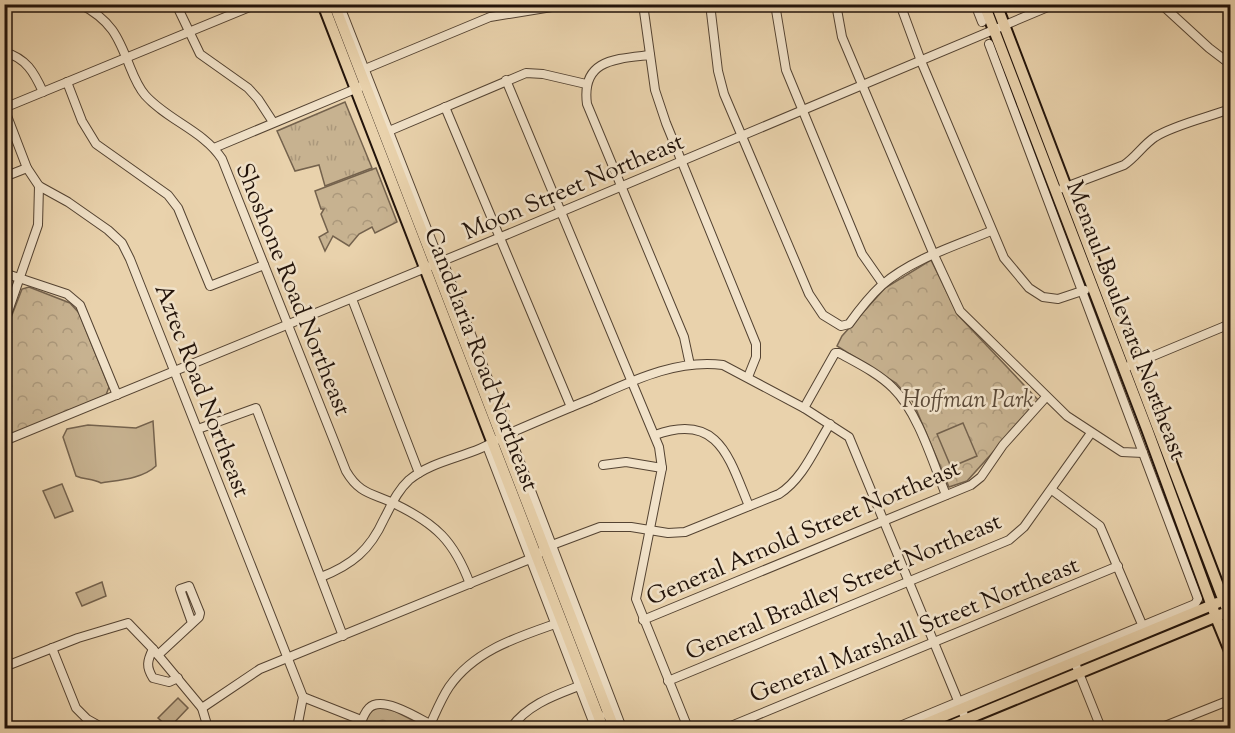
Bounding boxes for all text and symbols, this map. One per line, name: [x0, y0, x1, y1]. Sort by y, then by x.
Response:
street label: Moon Street Northeast: [458, 126, 690, 250]
street label: Shoshone Road Northeast: [226, 158, 358, 421]
street label: Menaul Boulevard Northeast: [1056, 176, 1194, 465]
street label: Candelaria Road Northeast: [414, 223, 546, 496]
street label: Aztec Road Northeast: [145, 279, 257, 502]
park label: Hoffman Park: [902, 384, 1034, 418]
street label: General Arnold Street Northeast: [642, 452, 966, 615]
street label: General Bradley Street Northeast: [680, 506, 1007, 670]
street label: General Marshall Street Northeast: [745, 549, 1085, 713]

